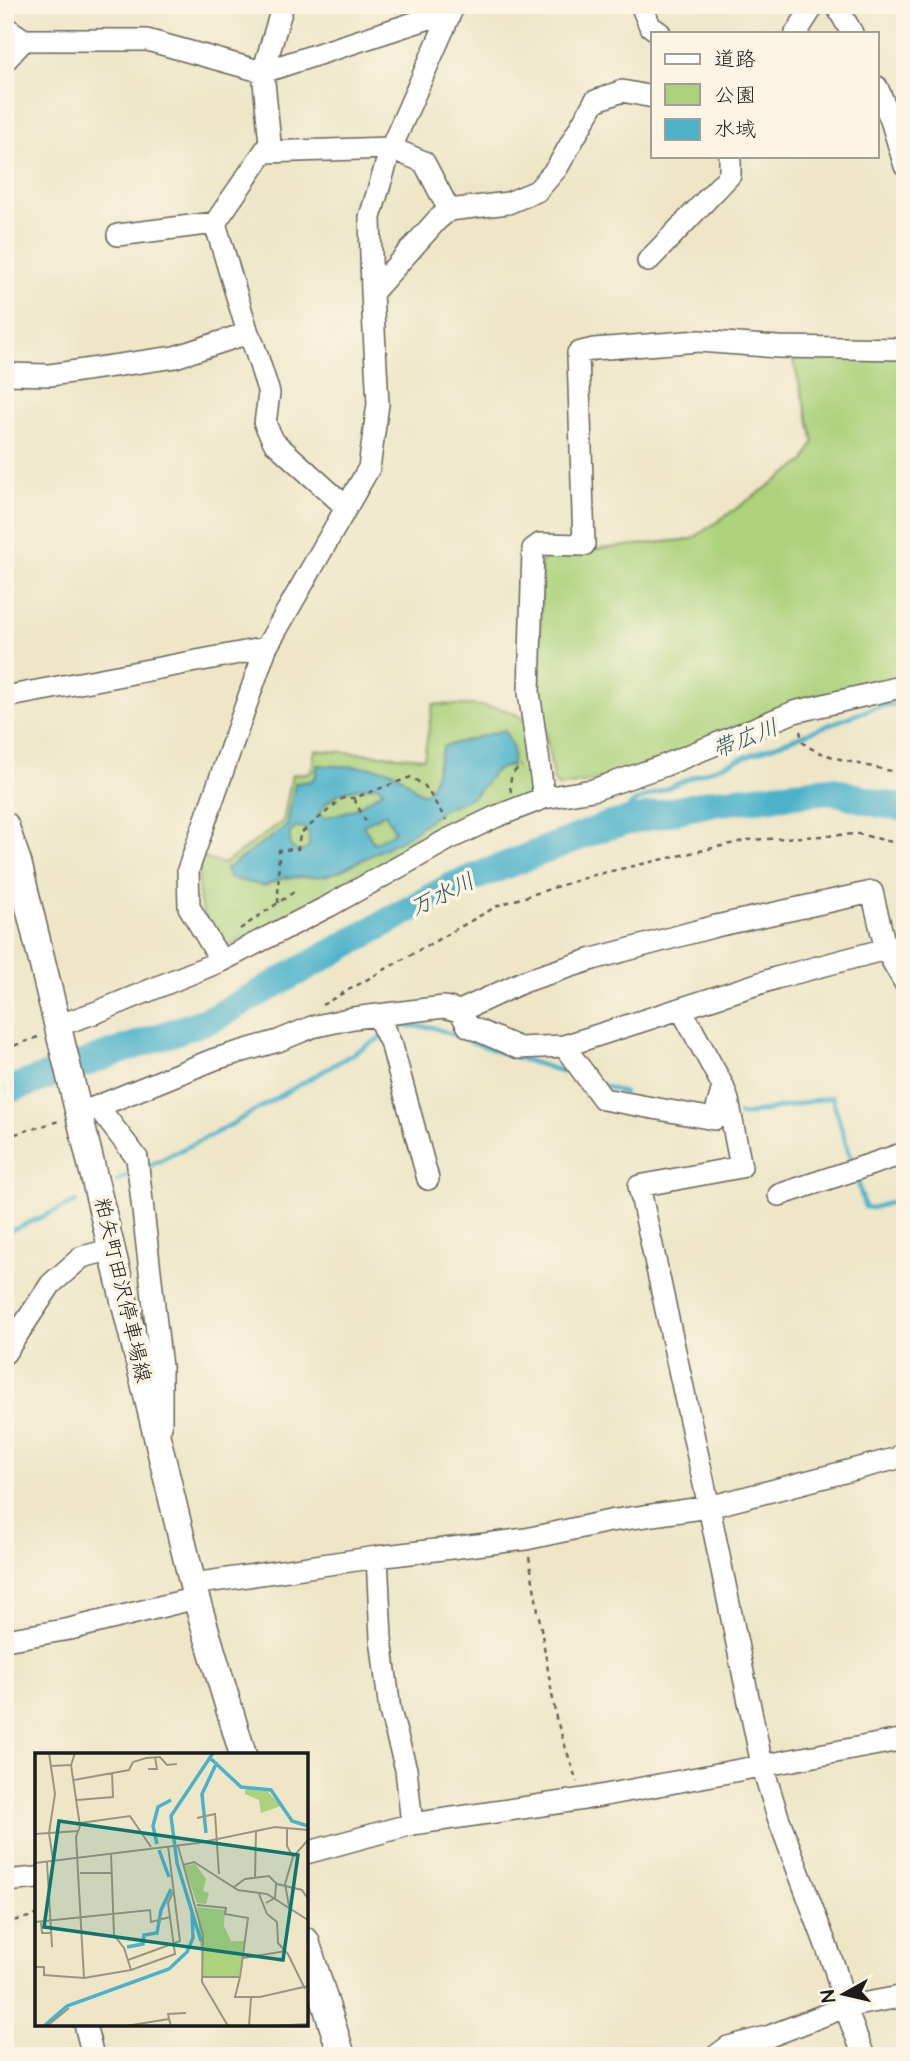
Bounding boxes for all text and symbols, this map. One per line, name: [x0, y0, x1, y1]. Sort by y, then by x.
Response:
legend: [651, 32, 878, 158]
text: 道路: [714, 45, 756, 74]
text: 公園: [714, 81, 756, 110]
text: 水域: [714, 115, 756, 144]
water label: 帯広川: [707, 712, 783, 766]
water label: 万水川: [404, 865, 480, 924]
street label: 粕矢町田沢停車場線: [87, 1195, 158, 1385]
inset map: [35, 1753, 308, 2026]
north arrow: [808, 1960, 878, 2030]
text: N: [814, 1988, 843, 2004]

